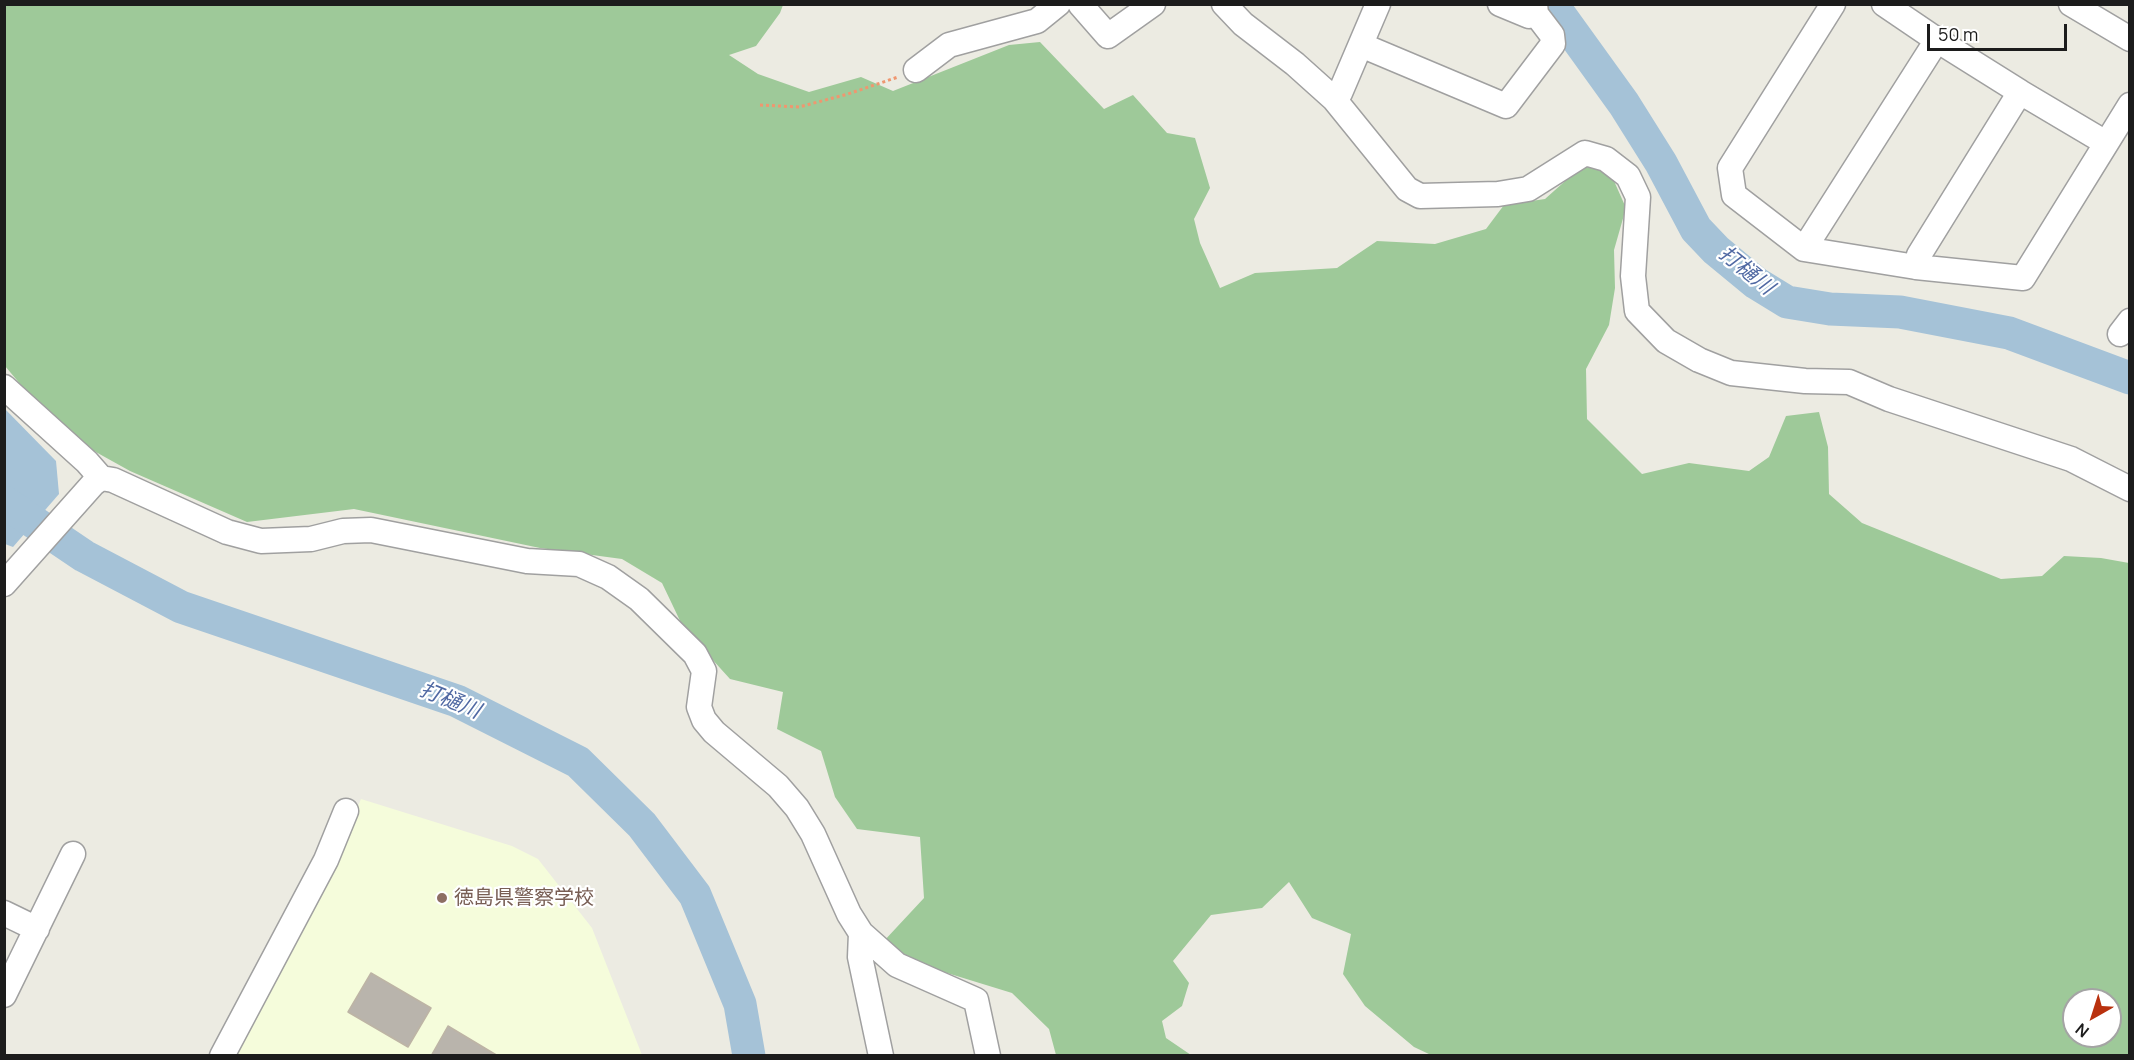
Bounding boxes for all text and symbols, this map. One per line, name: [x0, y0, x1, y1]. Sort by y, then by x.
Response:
scale bar: [1930, 12, 2070, 50]
text: 50 m: [1938, 22, 1978, 46]
water label: 打樋川: [1714, 241, 1778, 301]
water label: 打樋川: [416, 678, 484, 724]
place label: 徳島県警察学校: [454, 886, 594, 910]
marker: 徳島県警察学校: [435, 891, 449, 905]
north arrow: [2062, 988, 2122, 1048]
text: N: [2071, 1018, 2093, 1043]

